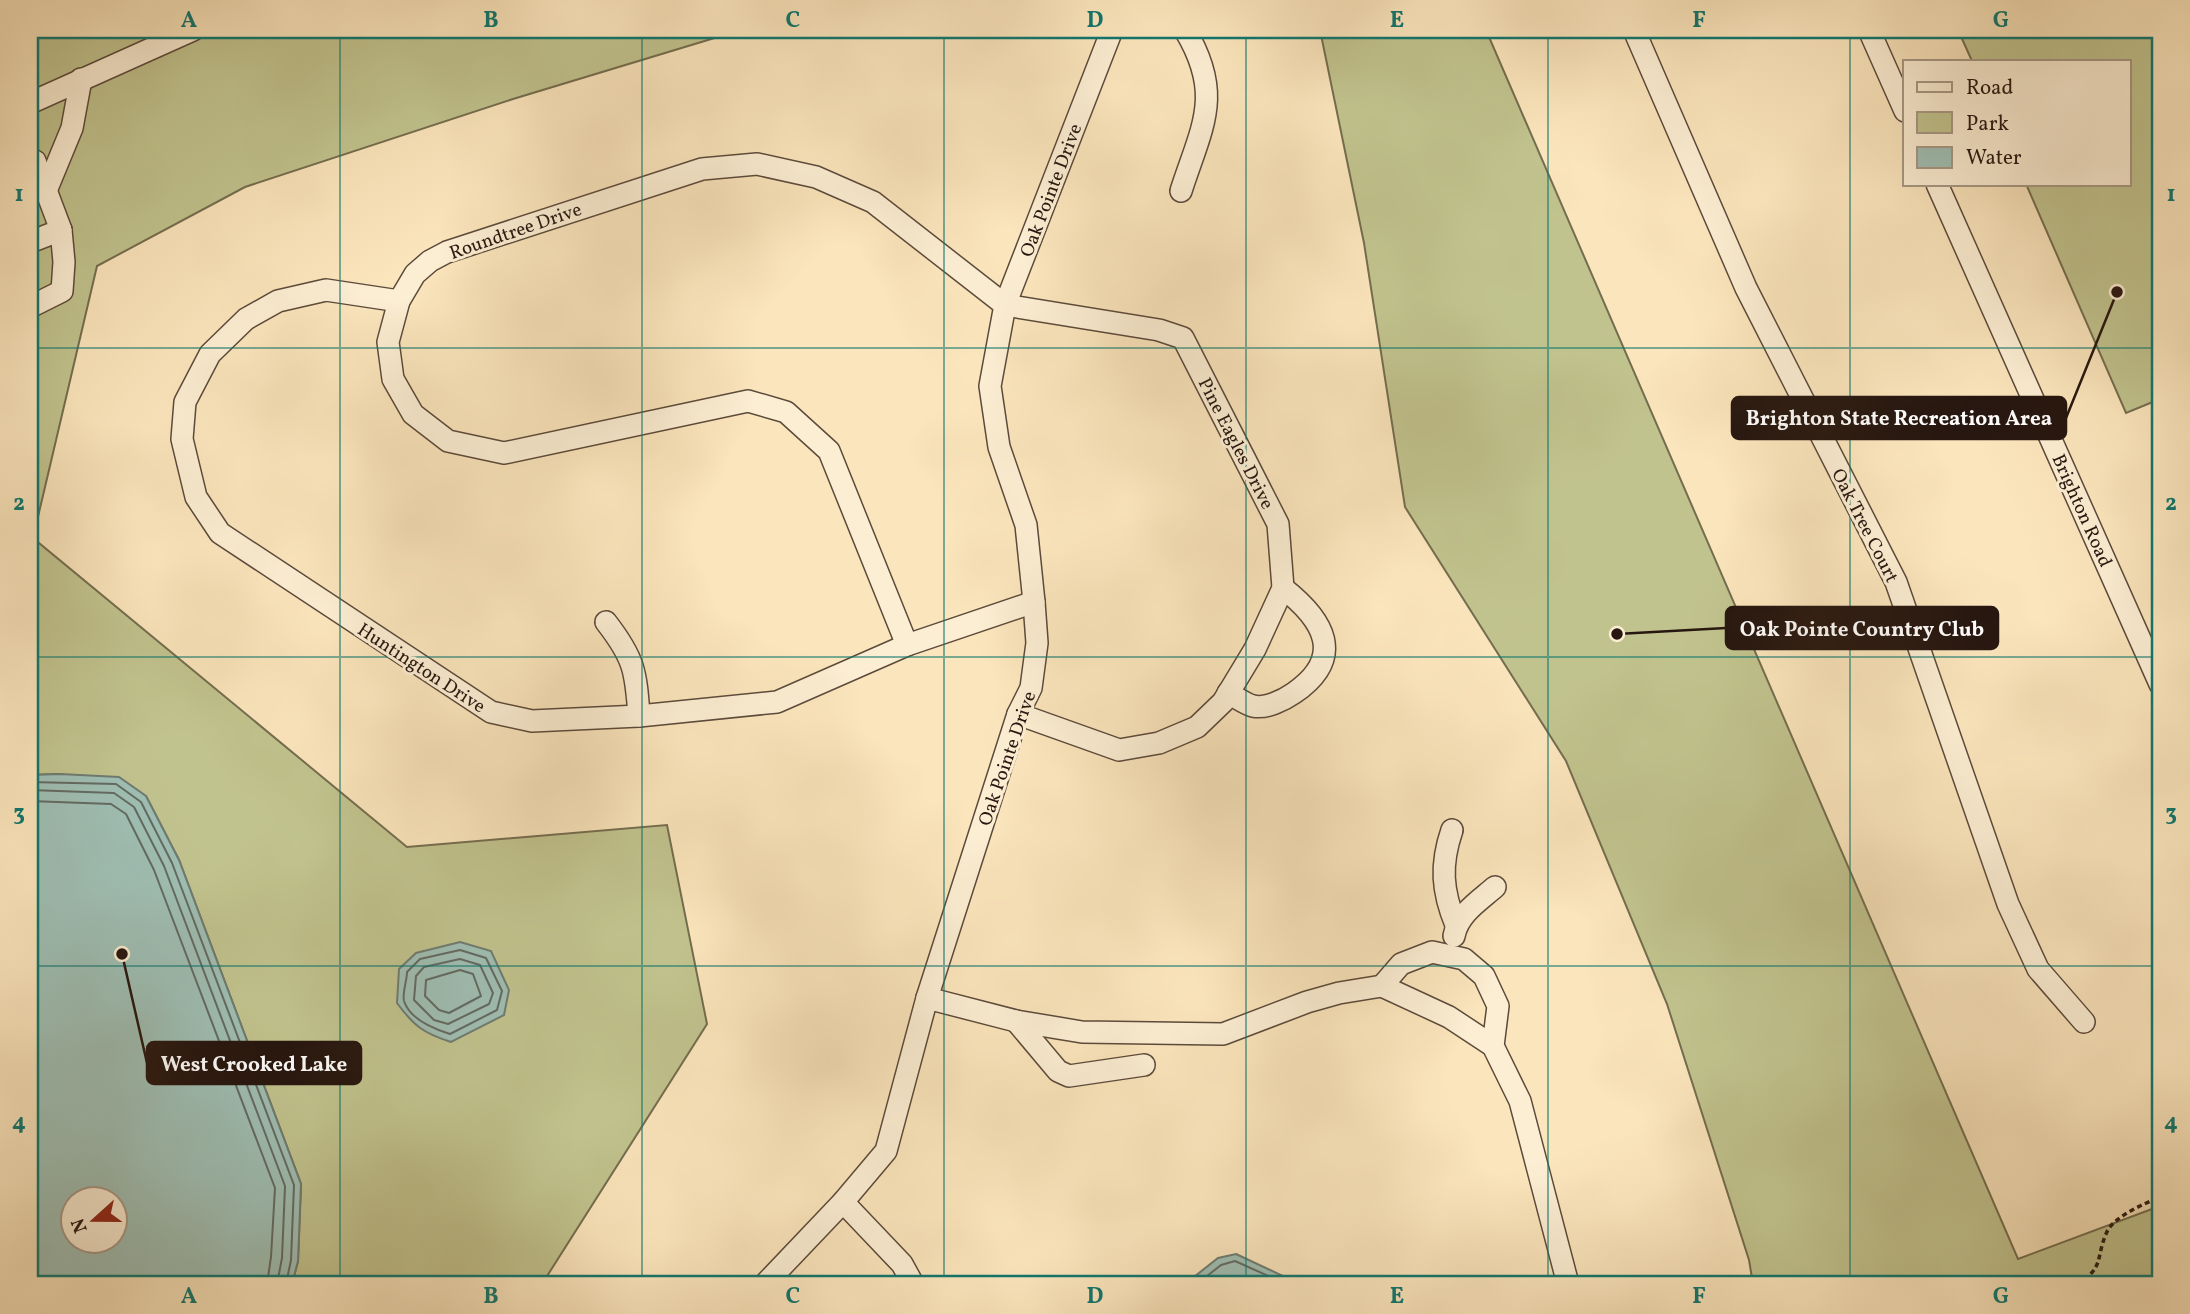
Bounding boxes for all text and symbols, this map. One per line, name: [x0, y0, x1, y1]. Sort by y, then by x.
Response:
text: A: [181, 5, 197, 37]
text: B: [483, 5, 499, 37]
text: C: [786, 5, 800, 37]
text: D: [1087, 5, 1104, 37]
text: E: [1390, 5, 1404, 37]
text: F: [1692, 5, 1706, 37]
text: G: [1993, 5, 2009, 37]
legend: [1903, 60, 2130, 186]
text: Road: [1966, 74, 2013, 103]
text: Park: [1966, 110, 2009, 139]
street label: Oak Pointe Drive: [1014, 120, 1089, 261]
text: Water: [1966, 144, 2022, 173]
text: 1: [14, 179, 24, 211]
text: 1: [2166, 179, 2176, 211]
street label: Roundtree Drive: [446, 197, 585, 267]
street label: Pine Eagles Drive: [1191, 374, 1280, 514]
callout: Brighton State Recreation Area: [1732, 397, 2066, 439]
text: Brighton State Recreation Area: [1746, 405, 2052, 434]
street label: Brighton Road: [2045, 450, 2118, 571]
street label: Oak Tree Court: [1824, 464, 1904, 588]
text: 2: [13, 488, 25, 520]
text: 2: [2165, 488, 2177, 520]
callout: Oak Pointe Country Club: [1726, 607, 1998, 649]
text: Oak Pointe Country Club: [1740, 616, 1984, 645]
street label: Huntington Drive: [352, 617, 490, 720]
street label: Oak Pointe Drive: [973, 688, 1043, 830]
text: 3: [13, 798, 25, 830]
text: 3: [2165, 798, 2177, 830]
callout: West Crooked Lake: [147, 1042, 361, 1084]
text: West Crooked Lake: [161, 1051, 347, 1080]
text: 4: [12, 1107, 26, 1139]
text: 4: [2164, 1107, 2178, 1139]
north arrow: [60, 1184, 130, 1254]
text: N: [65, 1214, 95, 1236]
text: A: [181, 1281, 197, 1313]
text: B: [483, 1281, 499, 1313]
text: C: [786, 1281, 800, 1313]
text: D: [1087, 1281, 1104, 1313]
text: E: [1390, 1281, 1404, 1313]
text: F: [1692, 1281, 1706, 1313]
text: G: [1993, 1281, 2009, 1313]

